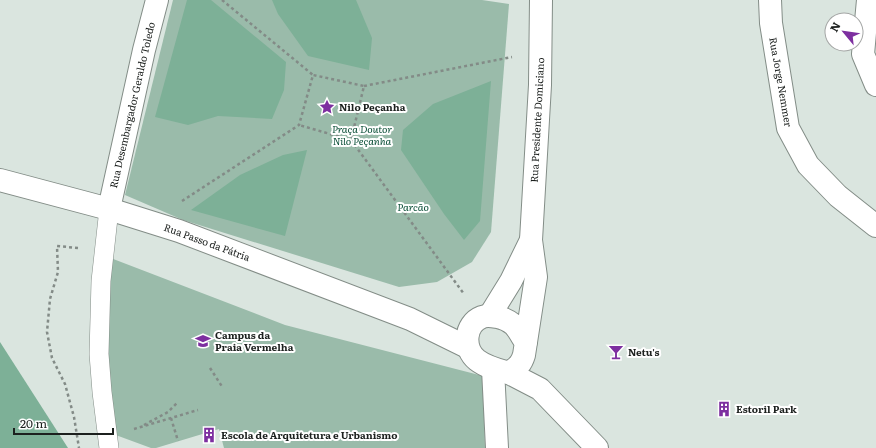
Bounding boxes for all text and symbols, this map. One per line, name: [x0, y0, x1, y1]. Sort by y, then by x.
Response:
north arrow: [824, 12, 864, 52]
text: N: [825, 19, 844, 35]
street label: Rua Desembargador Geraldo Toledo: [105, 20, 158, 189]
street label: Rua Jorge Nemmer: [766, 36, 797, 128]
street label: Rua Presidente Domiciano: [526, 57, 547, 183]
place icon: Nilo Peçanha: [318, 98, 336, 116]
place label: Nilo Peçanha: [339, 99, 406, 114]
park label: Praça Doutor Nilo Peçanha: [332, 121, 392, 148]
park label: Parcão: [397, 199, 429, 214]
street label: Rua Passo da Pátria: [162, 219, 253, 264]
place label: Campus da Praia Vermelha: [215, 327, 294, 354]
school or university icon: Campus da Praia Vermelha: [194, 332, 212, 350]
bar icon: Netu's: [607, 343, 625, 361]
place label: Netu's: [628, 344, 659, 359]
building icon: Estoril Park: [715, 400, 733, 418]
place label: Estoril Park: [736, 401, 797, 416]
scale bar: [14, 410, 113, 436]
text: 20 m: [20, 414, 47, 432]
building icon: Escola de Arquitetura e Urbanismo: [200, 426, 218, 444]
place label: Escola de Arquitetura e Urbanismo: [221, 427, 397, 442]

